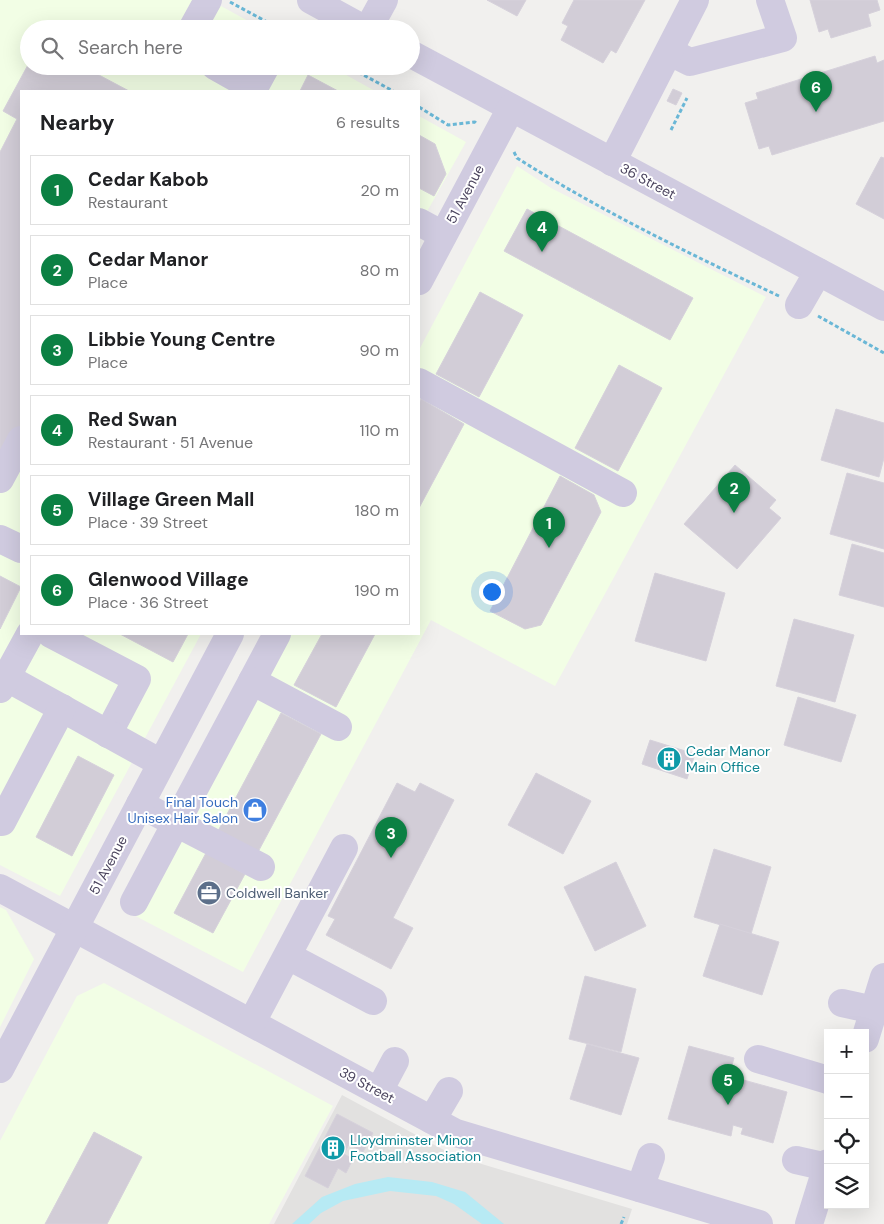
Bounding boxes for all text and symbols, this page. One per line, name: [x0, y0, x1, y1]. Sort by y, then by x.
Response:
search box: [20, 20, 420, 75]
icon: search: [38, 34, 66, 62]
text: Search here: [78, 35, 183, 60]
pin: 6: [800, 71, 832, 112]
text: Nearby: [40, 109, 114, 137]
text: 6 results: [336, 112, 400, 133]
street label: 36 Street: [617, 159, 679, 203]
street label: 51 Avenue: [442, 161, 488, 227]
text: Cedar Kabob: [88, 167, 209, 192]
text: 1: [54, 180, 60, 201]
text: 20 m: [360, 180, 399, 201]
text: Restaurant: [88, 192, 168, 213]
pin: 4: [526, 211, 558, 252]
text: Cedar Manor: [88, 247, 208, 272]
text: 2: [52, 260, 62, 281]
text: 80 m: [360, 260, 399, 281]
text: Place: [88, 272, 128, 293]
text: Libbie Young Centre: [88, 327, 275, 352]
text: 3: [52, 340, 62, 361]
text: 90 m: [359, 340, 399, 361]
text: Place: [88, 352, 128, 373]
text: Red Swan: [88, 407, 177, 432]
text: 4: [52, 420, 62, 441]
text: 110 m: [360, 420, 399, 441]
text: Restaurant · 51 Avenue: [88, 432, 253, 453]
pin: 2: [718, 472, 750, 513]
text: Village Green Mall: [88, 487, 254, 512]
text: 5: [52, 500, 62, 521]
text: 180 m: [355, 500, 399, 521]
pin: 1: [533, 507, 565, 548]
text: Place · 39 Street: [88, 512, 208, 533]
text: Glenwood Village: [88, 567, 249, 592]
your location: [479, 579, 505, 605]
text: 6: [52, 580, 62, 601]
text: 190 m: [355, 580, 399, 601]
text: Place · 36 Street: [88, 592, 209, 613]
place label: Cedar Manor Main Office: [686, 742, 770, 776]
building icon: Cedar Manor Main Office: [656, 746, 682, 772]
place label: Final Touch Unisex Hair Salon: [127, 793, 238, 827]
shop icon: Final Touch Unisex Hair Salon: [242, 797, 268, 823]
pin: 3: [375, 817, 407, 858]
street label: 51 Avenue: [85, 832, 131, 898]
office icon: Coldwell Banker: [196, 880, 222, 906]
place label: Coldwell Banker: [226, 884, 328, 902]
map controls: [824, 1029, 869, 1209]
button: +: [824, 1029, 869, 1074]
street label: 39 Street: [336, 1063, 398, 1107]
pin: 5: [712, 1064, 744, 1105]
button: −: [824, 1074, 869, 1119]
button: locate: [824, 1119, 869, 1164]
place label: Lloydminster Minor Football Association: [350, 1131, 481, 1165]
building icon: Lloydminster Minor Football Association: [320, 1135, 346, 1161]
button: layers: [824, 1164, 869, 1209]

